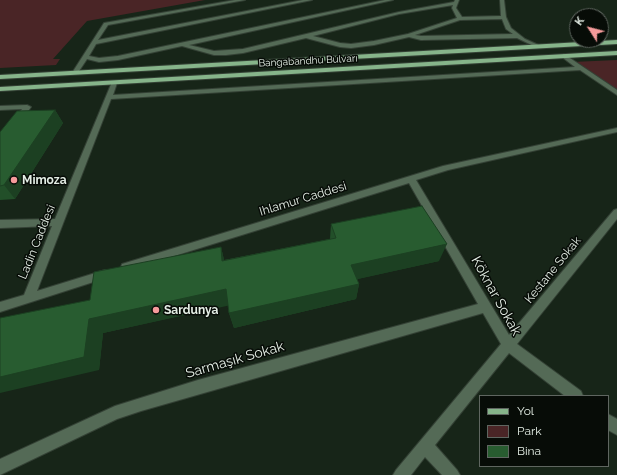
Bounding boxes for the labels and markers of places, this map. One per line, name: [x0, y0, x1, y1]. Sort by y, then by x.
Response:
place label: Mimoza: [22, 173, 67, 187]
marker: Mimoza: [9, 175, 19, 185]
place label: Sardunya: [164, 303, 218, 317]
marker: Sardunya: [151, 305, 161, 315]

